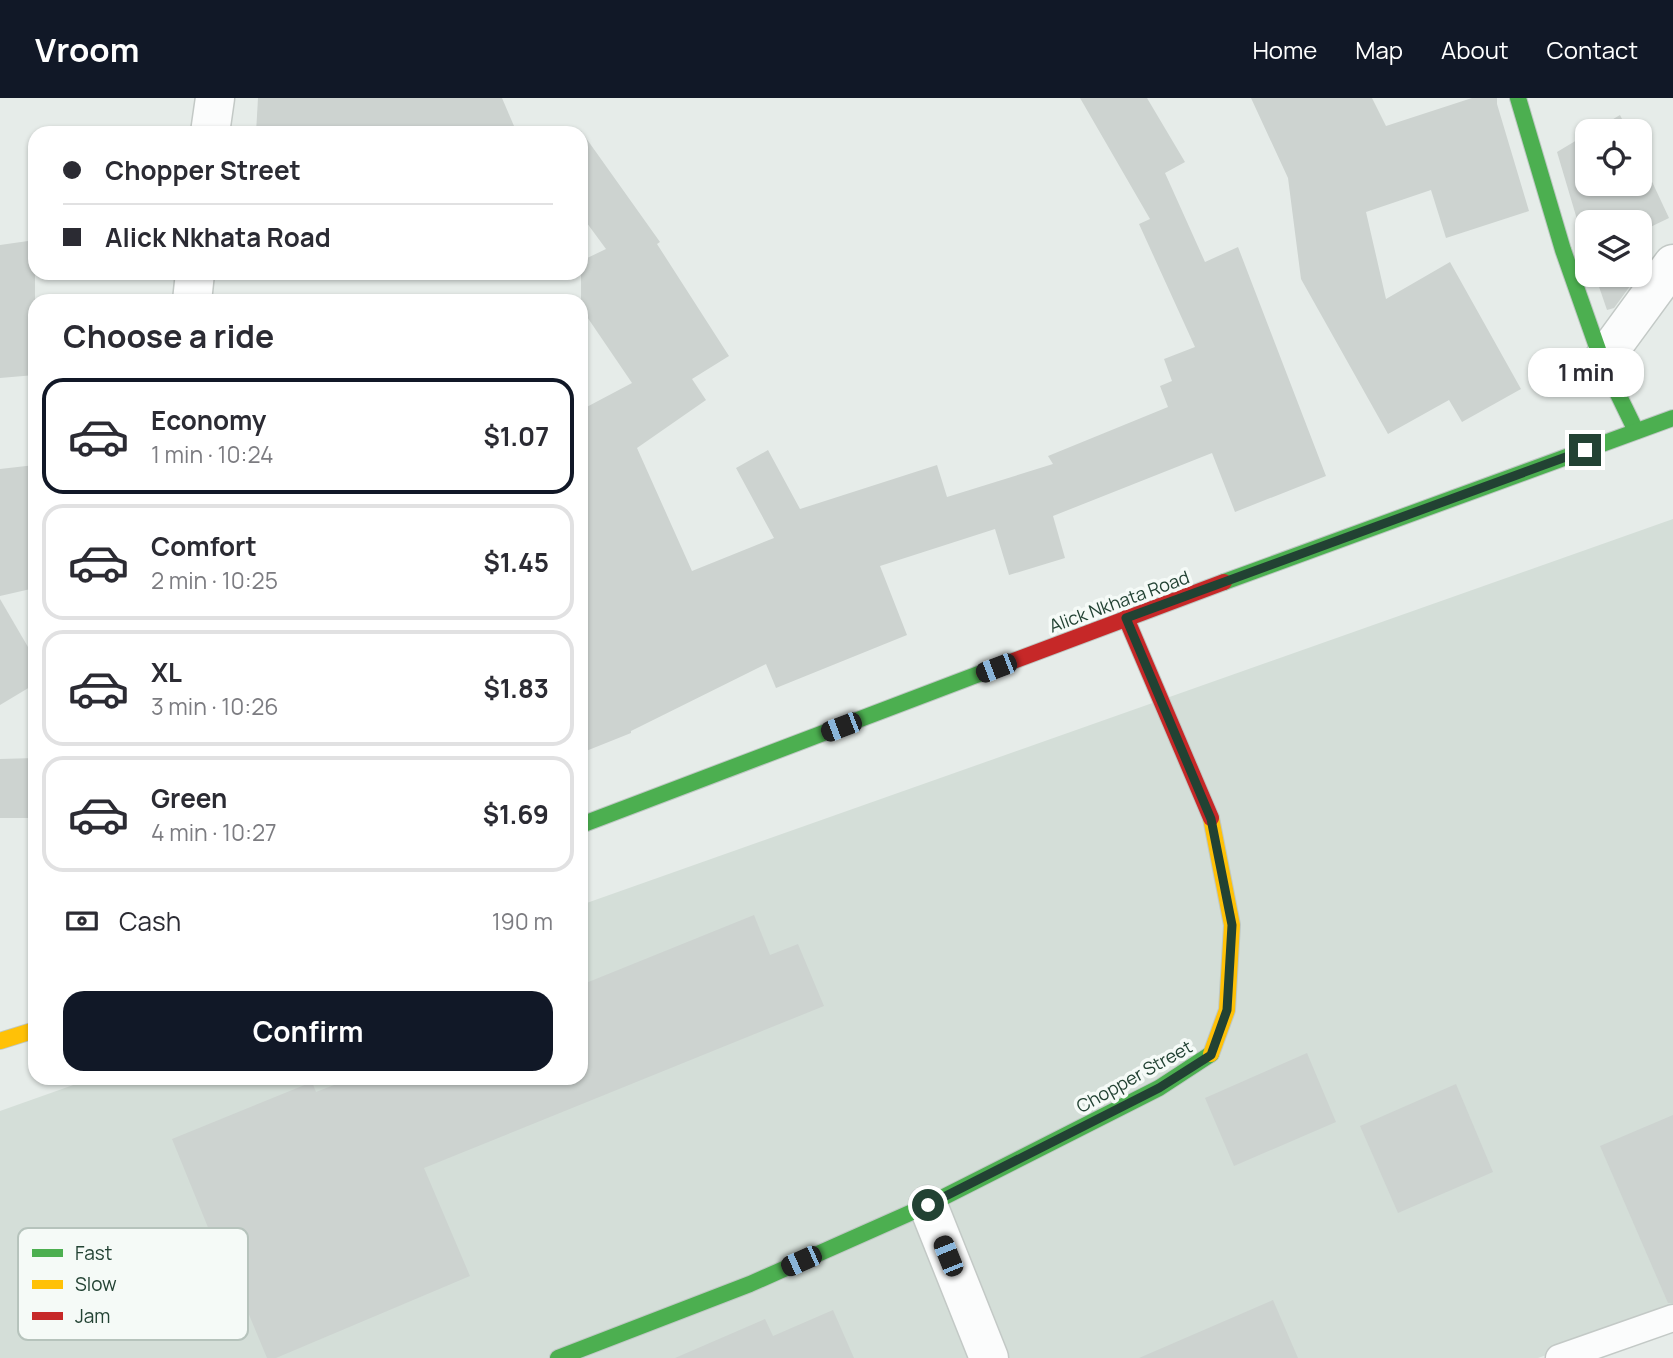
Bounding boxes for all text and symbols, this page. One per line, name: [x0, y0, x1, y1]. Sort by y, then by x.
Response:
text: Vroom: [35, 27, 139, 72]
text: Home: [1252, 33, 1317, 66]
text: Map: [1355, 33, 1403, 66]
text: About: [1441, 33, 1509, 66]
text: Contact: [1547, 33, 1638, 66]
map controls: [1575, 119, 1652, 287]
button: locate: [1575, 119, 1652, 196]
text: Chopper Street: [105, 152, 301, 188]
button: layers: [1575, 210, 1652, 287]
text: Alick Nkhata Road: [105, 219, 331, 255]
text: Choose a ride: [63, 314, 274, 358]
callout: 1 min: [1527, 348, 1643, 398]
text: 1 min: [1558, 356, 1614, 388]
text: Economy: [151, 402, 266, 438]
icon: car: [67, 405, 130, 468]
text: $1.07: [483, 418, 549, 454]
route end: [1569, 434, 1601, 466]
text: 1 min · 10:24: [151, 438, 274, 470]
text: Comfort: [151, 528, 257, 564]
icon: car: [67, 531, 130, 594]
text: $1.45: [483, 544, 549, 580]
text: 2 min · 10:25: [151, 564, 278, 596]
street label: Alick Nkhata Road: [1045, 564, 1193, 638]
car: [973, 651, 1020, 685]
text: XL: [151, 654, 182, 690]
icon: car: [67, 657, 130, 720]
text: $1.83: [483, 670, 549, 706]
text: 3 min · 10:26: [151, 690, 279, 722]
car: [818, 710, 865, 744]
text: Green: [151, 780, 227, 816]
icon: car: [67, 783, 130, 846]
text: $1.69: [483, 796, 549, 832]
text: 4 min · 10:27: [151, 816, 277, 848]
icon: cash: [63, 902, 101, 940]
text: Cash: [119, 903, 181, 939]
text: 190 m: [492, 905, 553, 937]
button: Confirm: [63, 991, 553, 1071]
street label: Chopper Street: [1072, 1034, 1196, 1118]
route start: [912, 1189, 944, 1221]
legend: [18, 1228, 248, 1340]
car: [931, 1233, 966, 1279]
text: Fast: [75, 1240, 112, 1266]
car: [778, 1243, 825, 1279]
text: Slow: [75, 1271, 117, 1297]
text: Jam: [75, 1303, 110, 1329]

